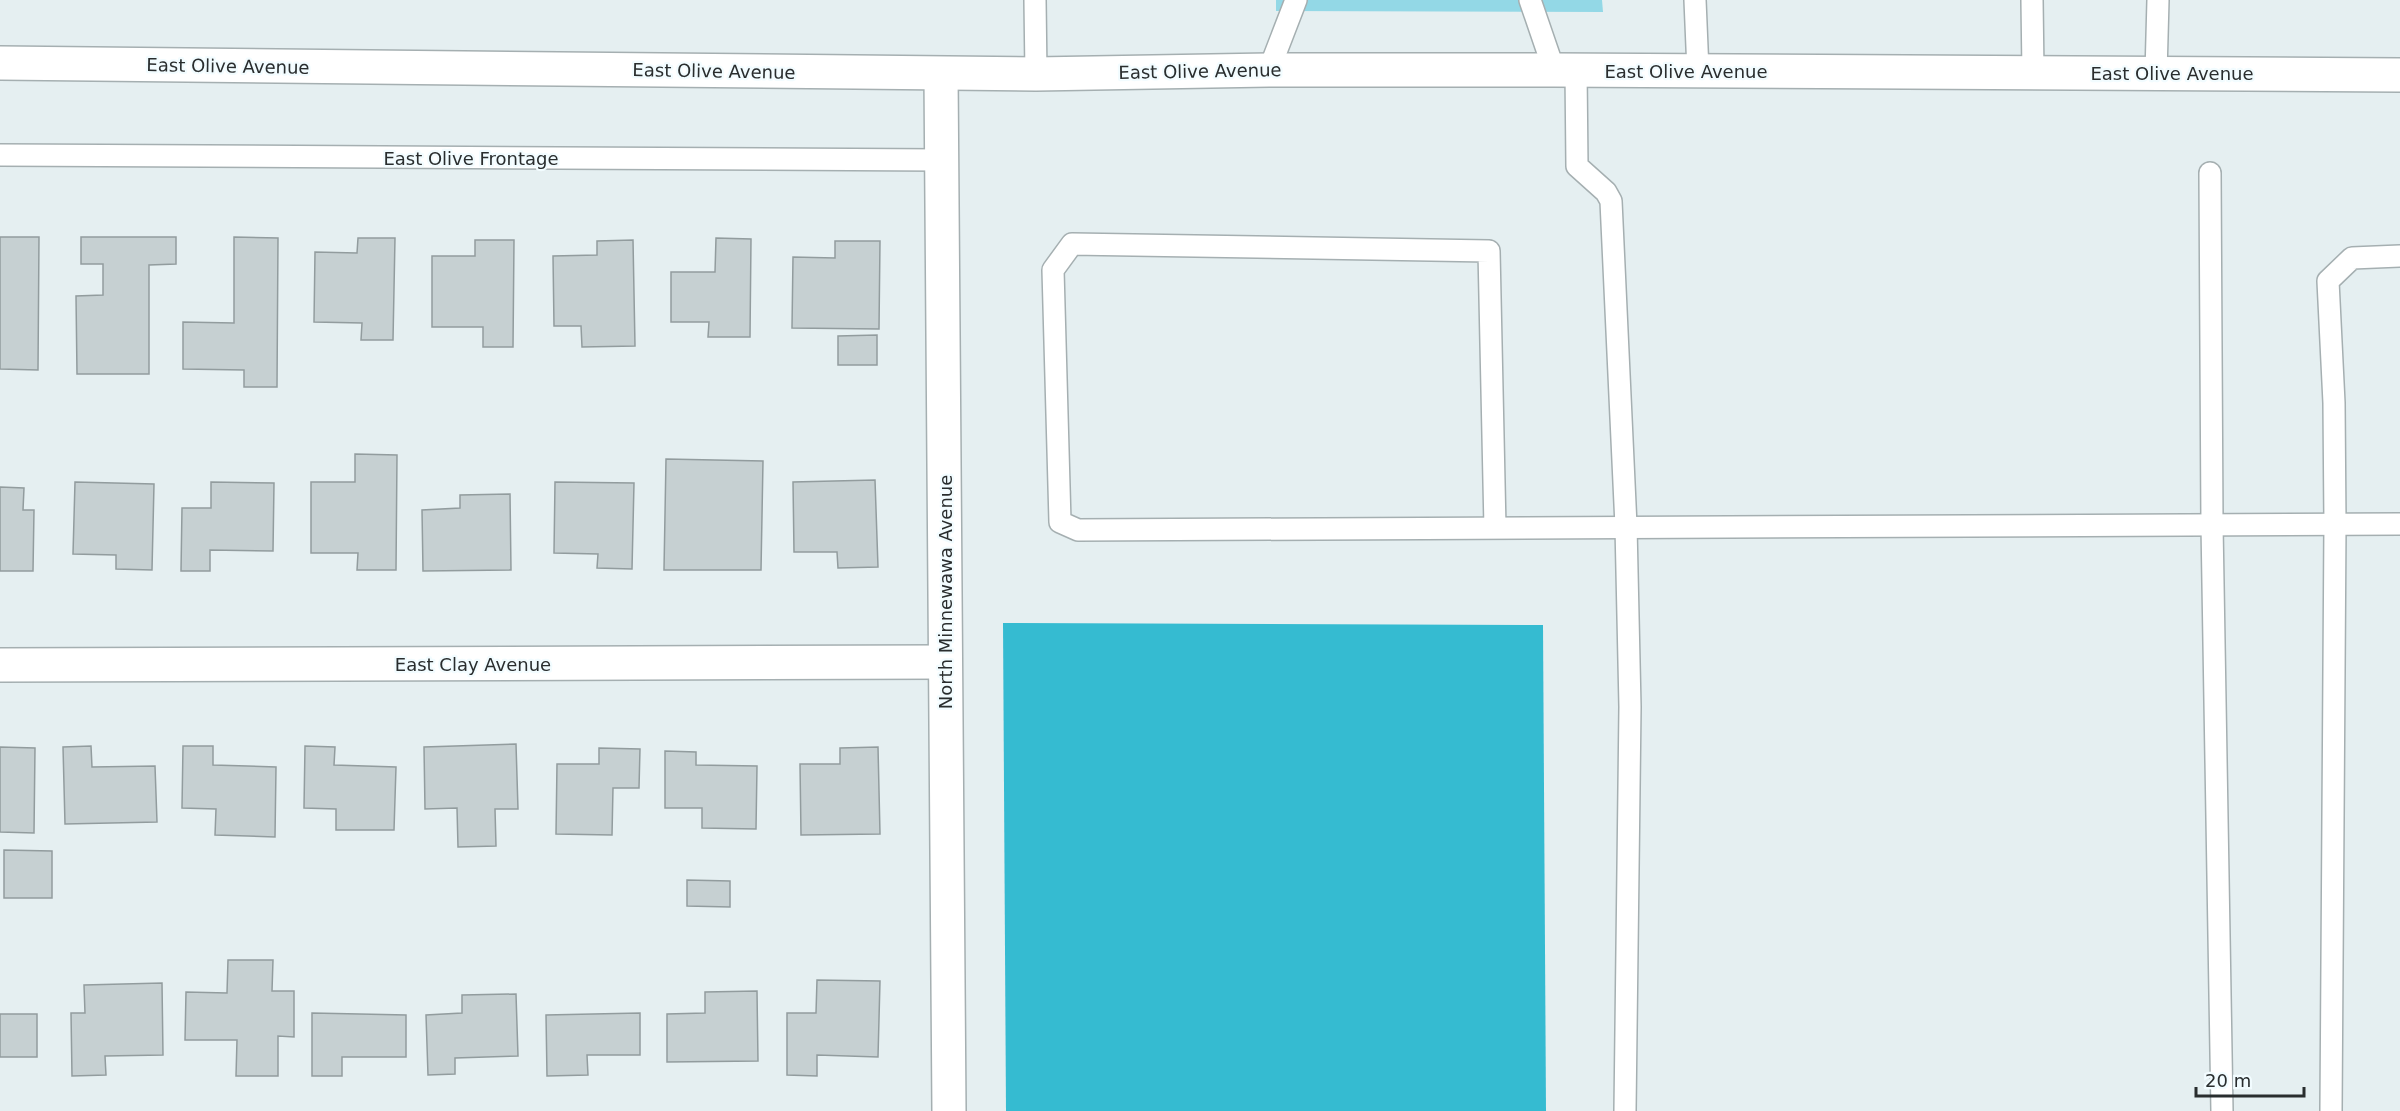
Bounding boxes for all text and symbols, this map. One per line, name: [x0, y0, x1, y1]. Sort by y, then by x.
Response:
street label: East Olive Avenue: [146, 54, 310, 78]
street label: East Olive Avenue: [632, 59, 796, 83]
street label: East Olive Avenue: [1118, 59, 1282, 83]
street label: East Olive Avenue: [1604, 61, 1768, 82]
street label: East Olive Avenue: [2090, 63, 2254, 84]
street label: East Olive Frontage: [383, 148, 559, 169]
street label: North Minnewawa Avenue: [935, 475, 956, 709]
street label: East Clay Avenue: [395, 654, 551, 675]
scale bar: [2196, 1060, 2304, 1098]
text: 20 m: [2205, 1070, 2251, 1091]

